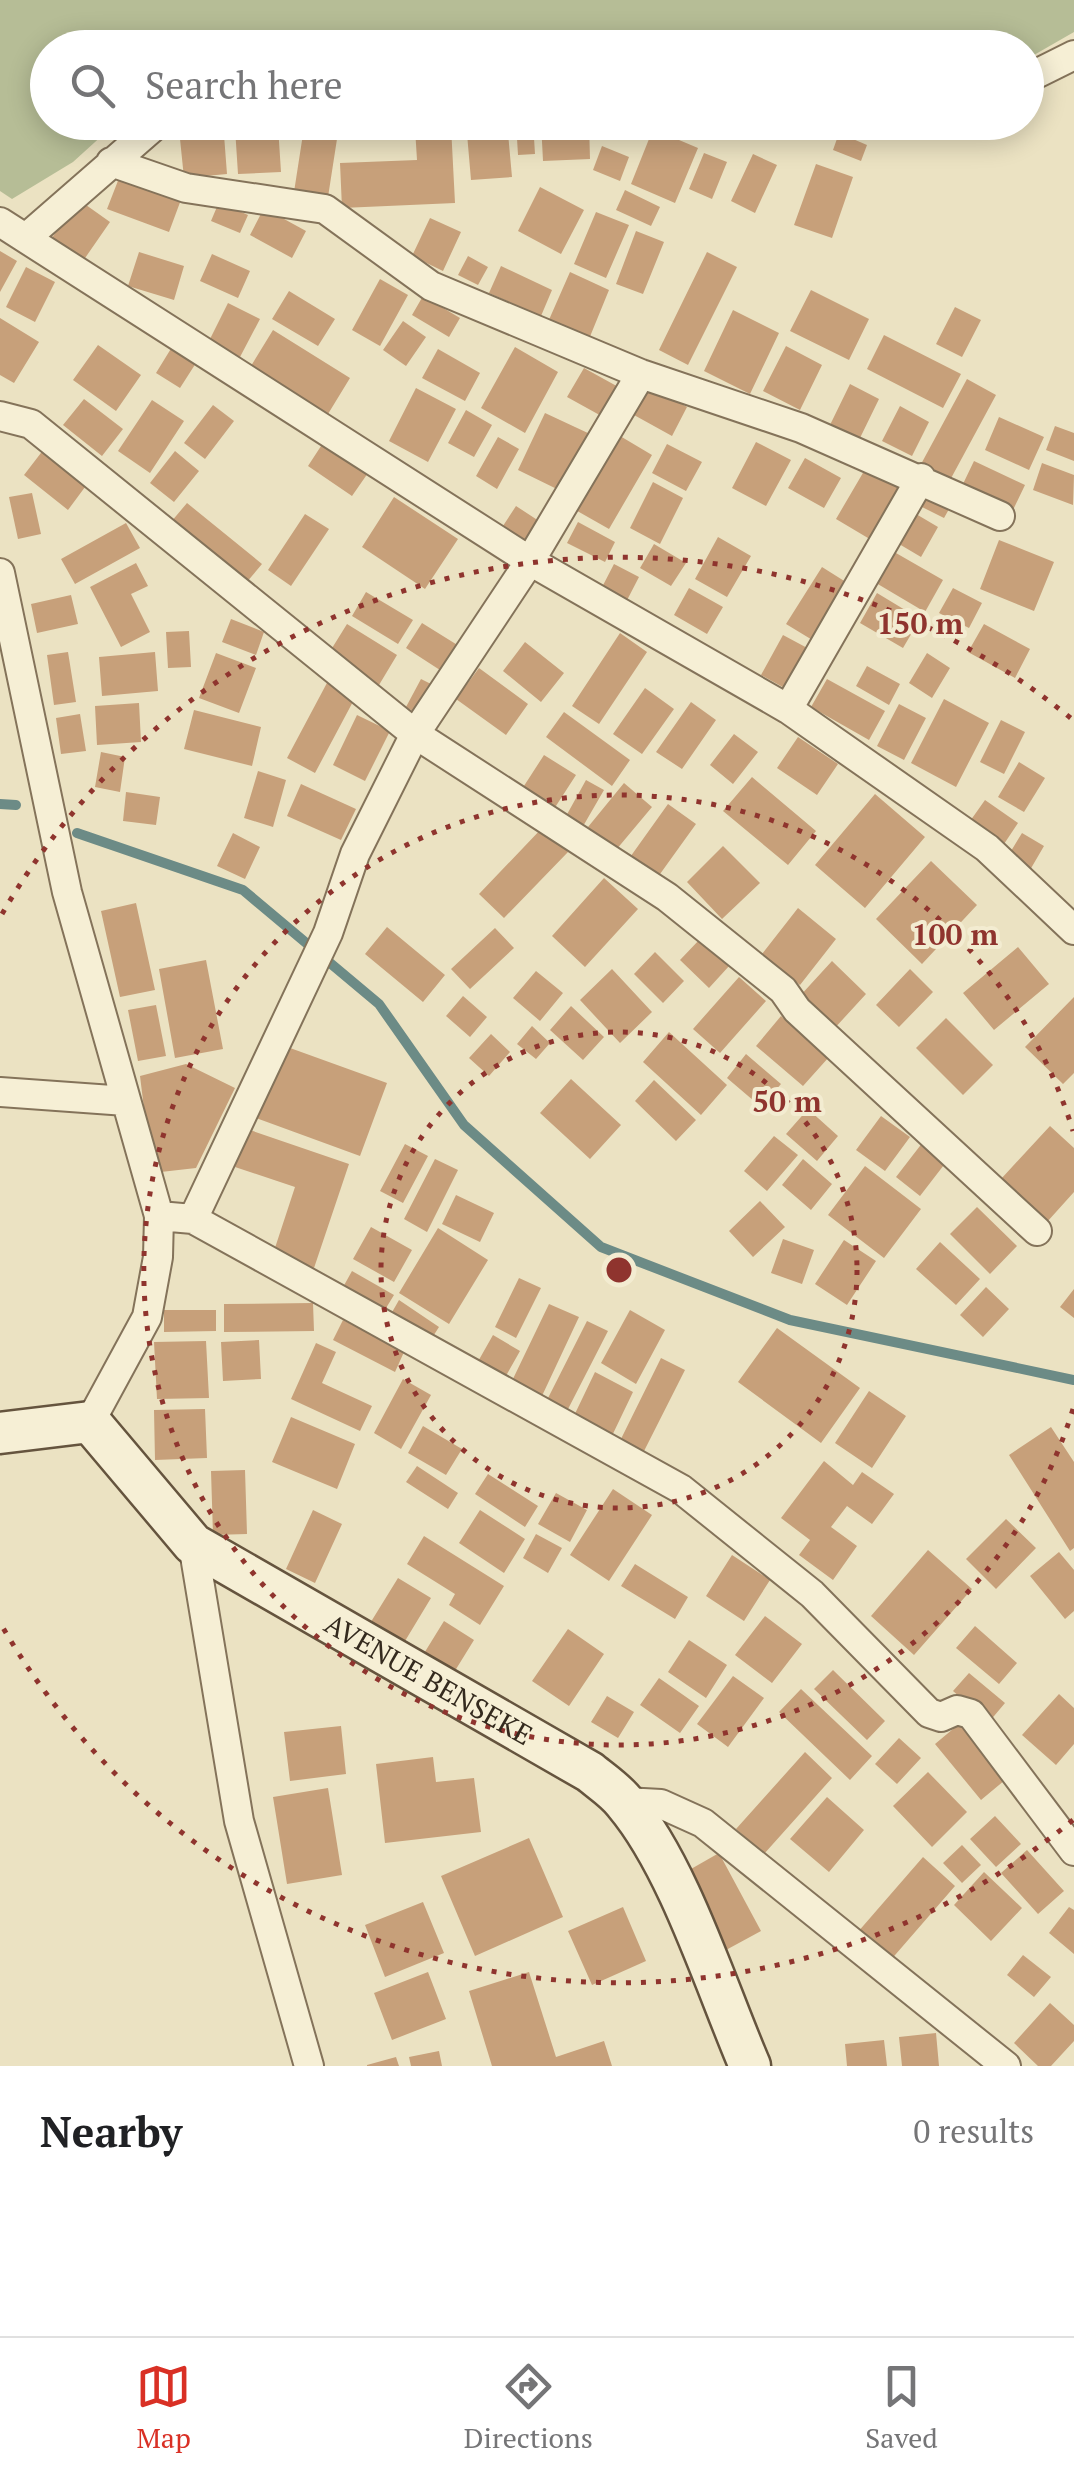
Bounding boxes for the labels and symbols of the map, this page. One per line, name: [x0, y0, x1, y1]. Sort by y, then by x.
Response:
text: 150 m: [877, 603, 964, 643]
text: 100 m: [912, 914, 999, 954]
text: 50 m: [752, 1081, 822, 1121]
centre of rings: [601, 1252, 637, 1288]
street label: AVENUE BENSEKE: [318, 1605, 539, 1753]

